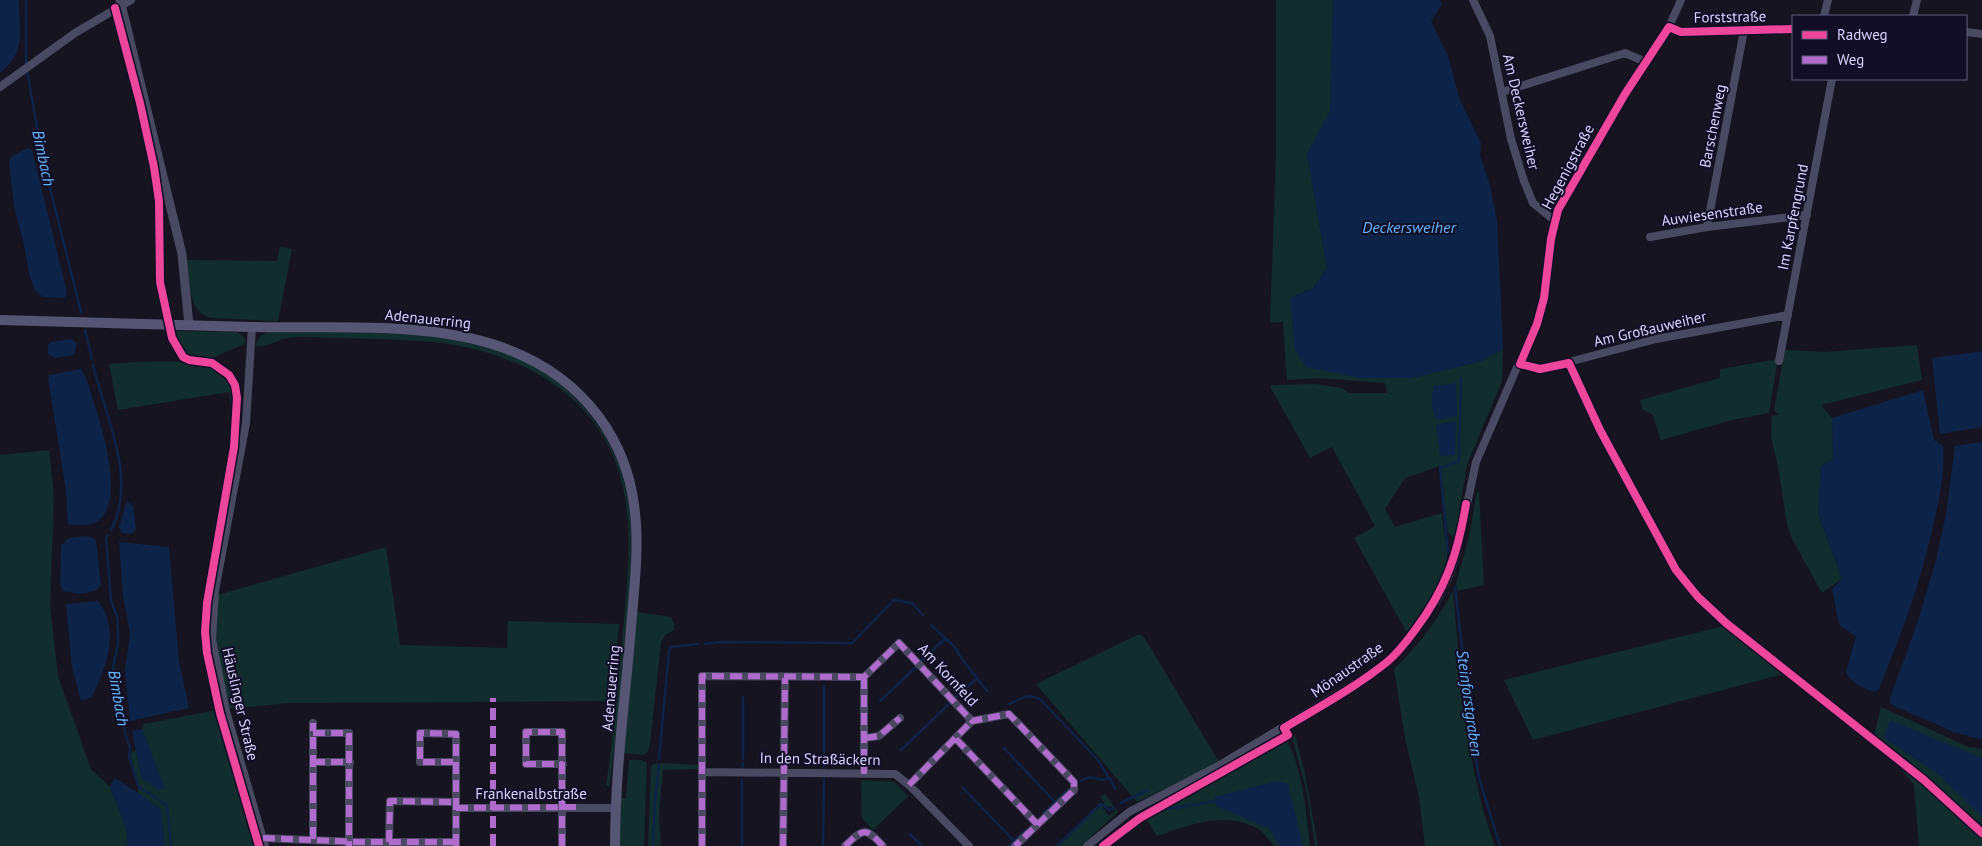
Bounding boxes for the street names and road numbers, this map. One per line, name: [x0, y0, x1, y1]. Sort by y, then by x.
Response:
street label: Forststraße: [1693, 6, 1767, 27]
street label: Am Deckersweiher: [1499, 52, 1544, 172]
street label: Barschenweg: [1695, 82, 1730, 169]
street label: Hegenigstraße: [1537, 121, 1598, 213]
street label: Im Karpfengrund: [1773, 162, 1812, 272]
street label: Auwiesenstraße: [1660, 197, 1764, 230]
street label: Adenauerring: [384, 305, 472, 332]
street label: Am Großauweiher: [1592, 306, 1708, 351]
street label: Mönaustraße: [1307, 638, 1387, 701]
street label: Am Kornfeld: [914, 639, 982, 710]
street label: Adenauerring: [597, 644, 624, 732]
street label: Häuslinger Straße: [218, 646, 263, 762]
street label: In den Straßäckern: [759, 748, 881, 769]
street label: Frankenalbstraße: [475, 784, 587, 803]

